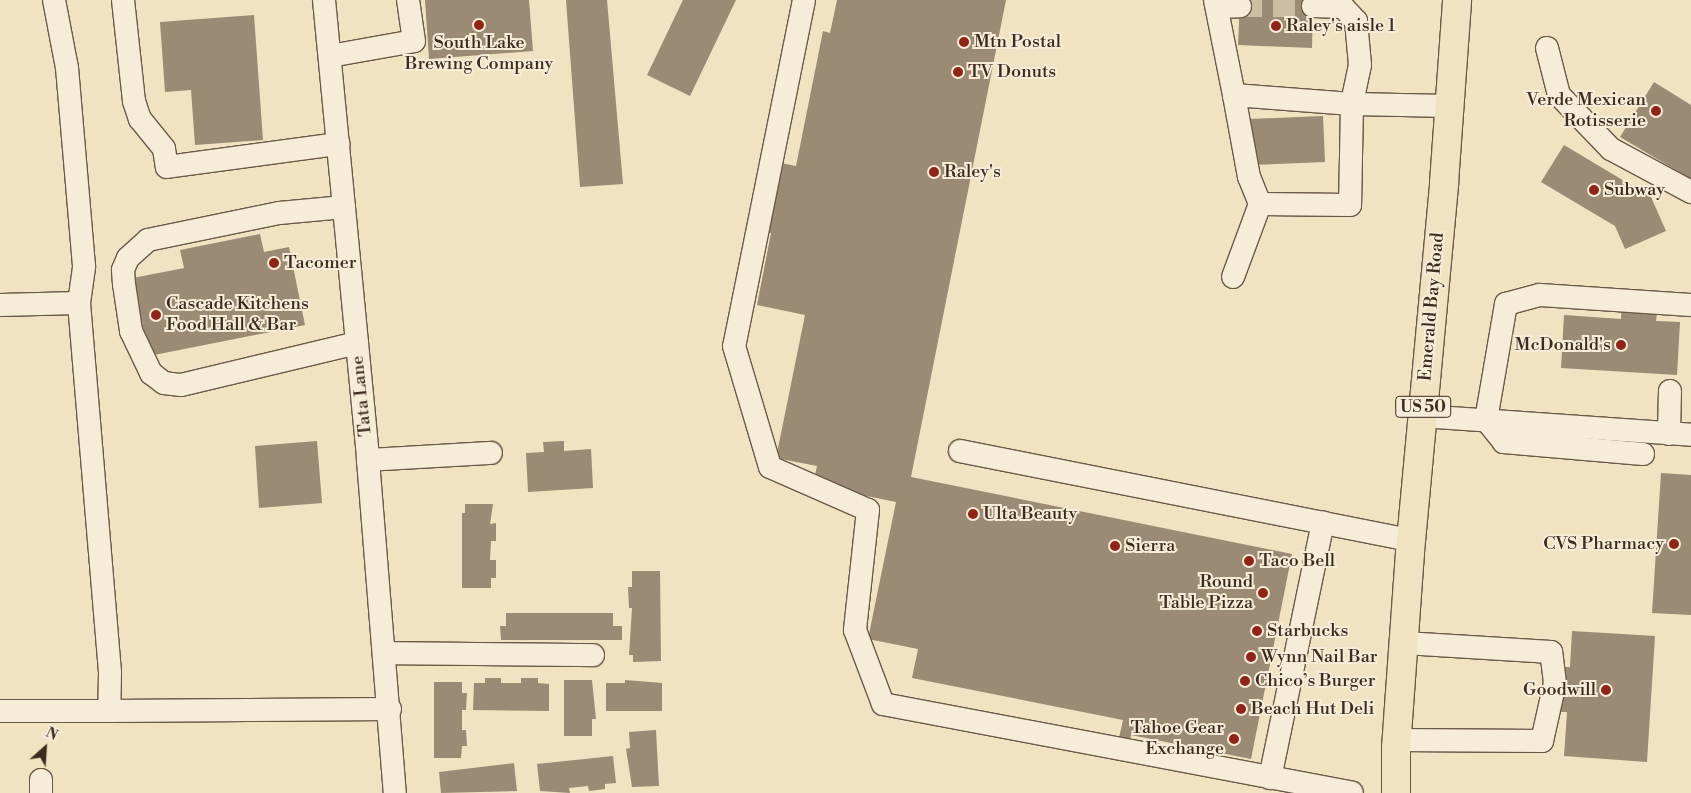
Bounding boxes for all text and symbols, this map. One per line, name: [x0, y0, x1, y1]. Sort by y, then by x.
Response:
place label: Raley's aisle 1: [1286, 15, 1396, 37]
marker: South Lake Brewing Company: [473, 19, 485, 31]
marker: Raley's aisle 1: [1270, 20, 1282, 32]
place label: Mtn Postal: [974, 31, 1061, 53]
place label: South Lake Brewing Company: [405, 33, 553, 76]
marker: Mtn Postal: [958, 36, 970, 48]
place label: TV Donuts: [968, 61, 1056, 83]
marker: TV Donuts: [952, 66, 964, 78]
place label: Verde Mexican Rotisserie: [1526, 90, 1646, 132]
marker: Verde Mexican Rotisserie: [1650, 105, 1662, 117]
place label: Raley's: [944, 161, 1001, 183]
marker: Raley's: [928, 166, 940, 178]
place label: Subway: [1604, 179, 1665, 201]
marker: Subway: [1588, 184, 1600, 196]
street label: Emerald Bay Road: [1415, 232, 1449, 382]
place label: Tacomer: [284, 252, 357, 274]
marker: Tacomer: [268, 257, 280, 269]
place label: Cascade Kitchens Food Hall & Bar: [166, 294, 309, 336]
marker: Cascade Kitchens Food Hall & Bar: [150, 309, 162, 321]
place label: McDonald's: [1515, 334, 1611, 356]
marker: McDonald's: [1615, 339, 1627, 351]
street label: Tata Lane: [347, 355, 377, 437]
road number: US 50: [1394, 394, 1452, 421]
place label: Ulta Beauty: [983, 503, 1077, 525]
marker: Ulta Beauty: [967, 508, 979, 520]
place label: CVS Pharmacy: [1543, 533, 1664, 555]
place label: Sierra: [1125, 535, 1175, 557]
marker: CVS Pharmacy: [1668, 538, 1680, 550]
marker: Sierra: [1109, 540, 1121, 552]
place label: Taco Bell: [1259, 550, 1335, 572]
marker: Taco Bell: [1243, 555, 1255, 567]
place label: Round Table Pizza: [1159, 572, 1253, 614]
marker: Round Table Pizza: [1257, 587, 1269, 599]
place label: Starbucks: [1267, 620, 1348, 642]
marker: Starbucks: [1251, 625, 1263, 637]
place label: Wynn Nail Bar: [1261, 646, 1378, 668]
marker: Wynn Nail Bar: [1245, 651, 1257, 663]
place label: Chico’s Burger: [1255, 670, 1376, 692]
marker: Chico’s Burger: [1239, 675, 1251, 687]
place label: Goodwill: [1523, 679, 1596, 701]
marker: Goodwill: [1600, 684, 1612, 696]
place label: Beach Hut Deli: [1251, 698, 1374, 720]
marker: Beach Hut Deli: [1235, 703, 1247, 715]
place label: Tahoe Gear Exchange: [1130, 718, 1224, 761]
north arrow: [20, 723, 70, 773]
text: N: [43, 724, 60, 745]
marker: Tahoe Gear Exchange: [1228, 733, 1240, 745]

